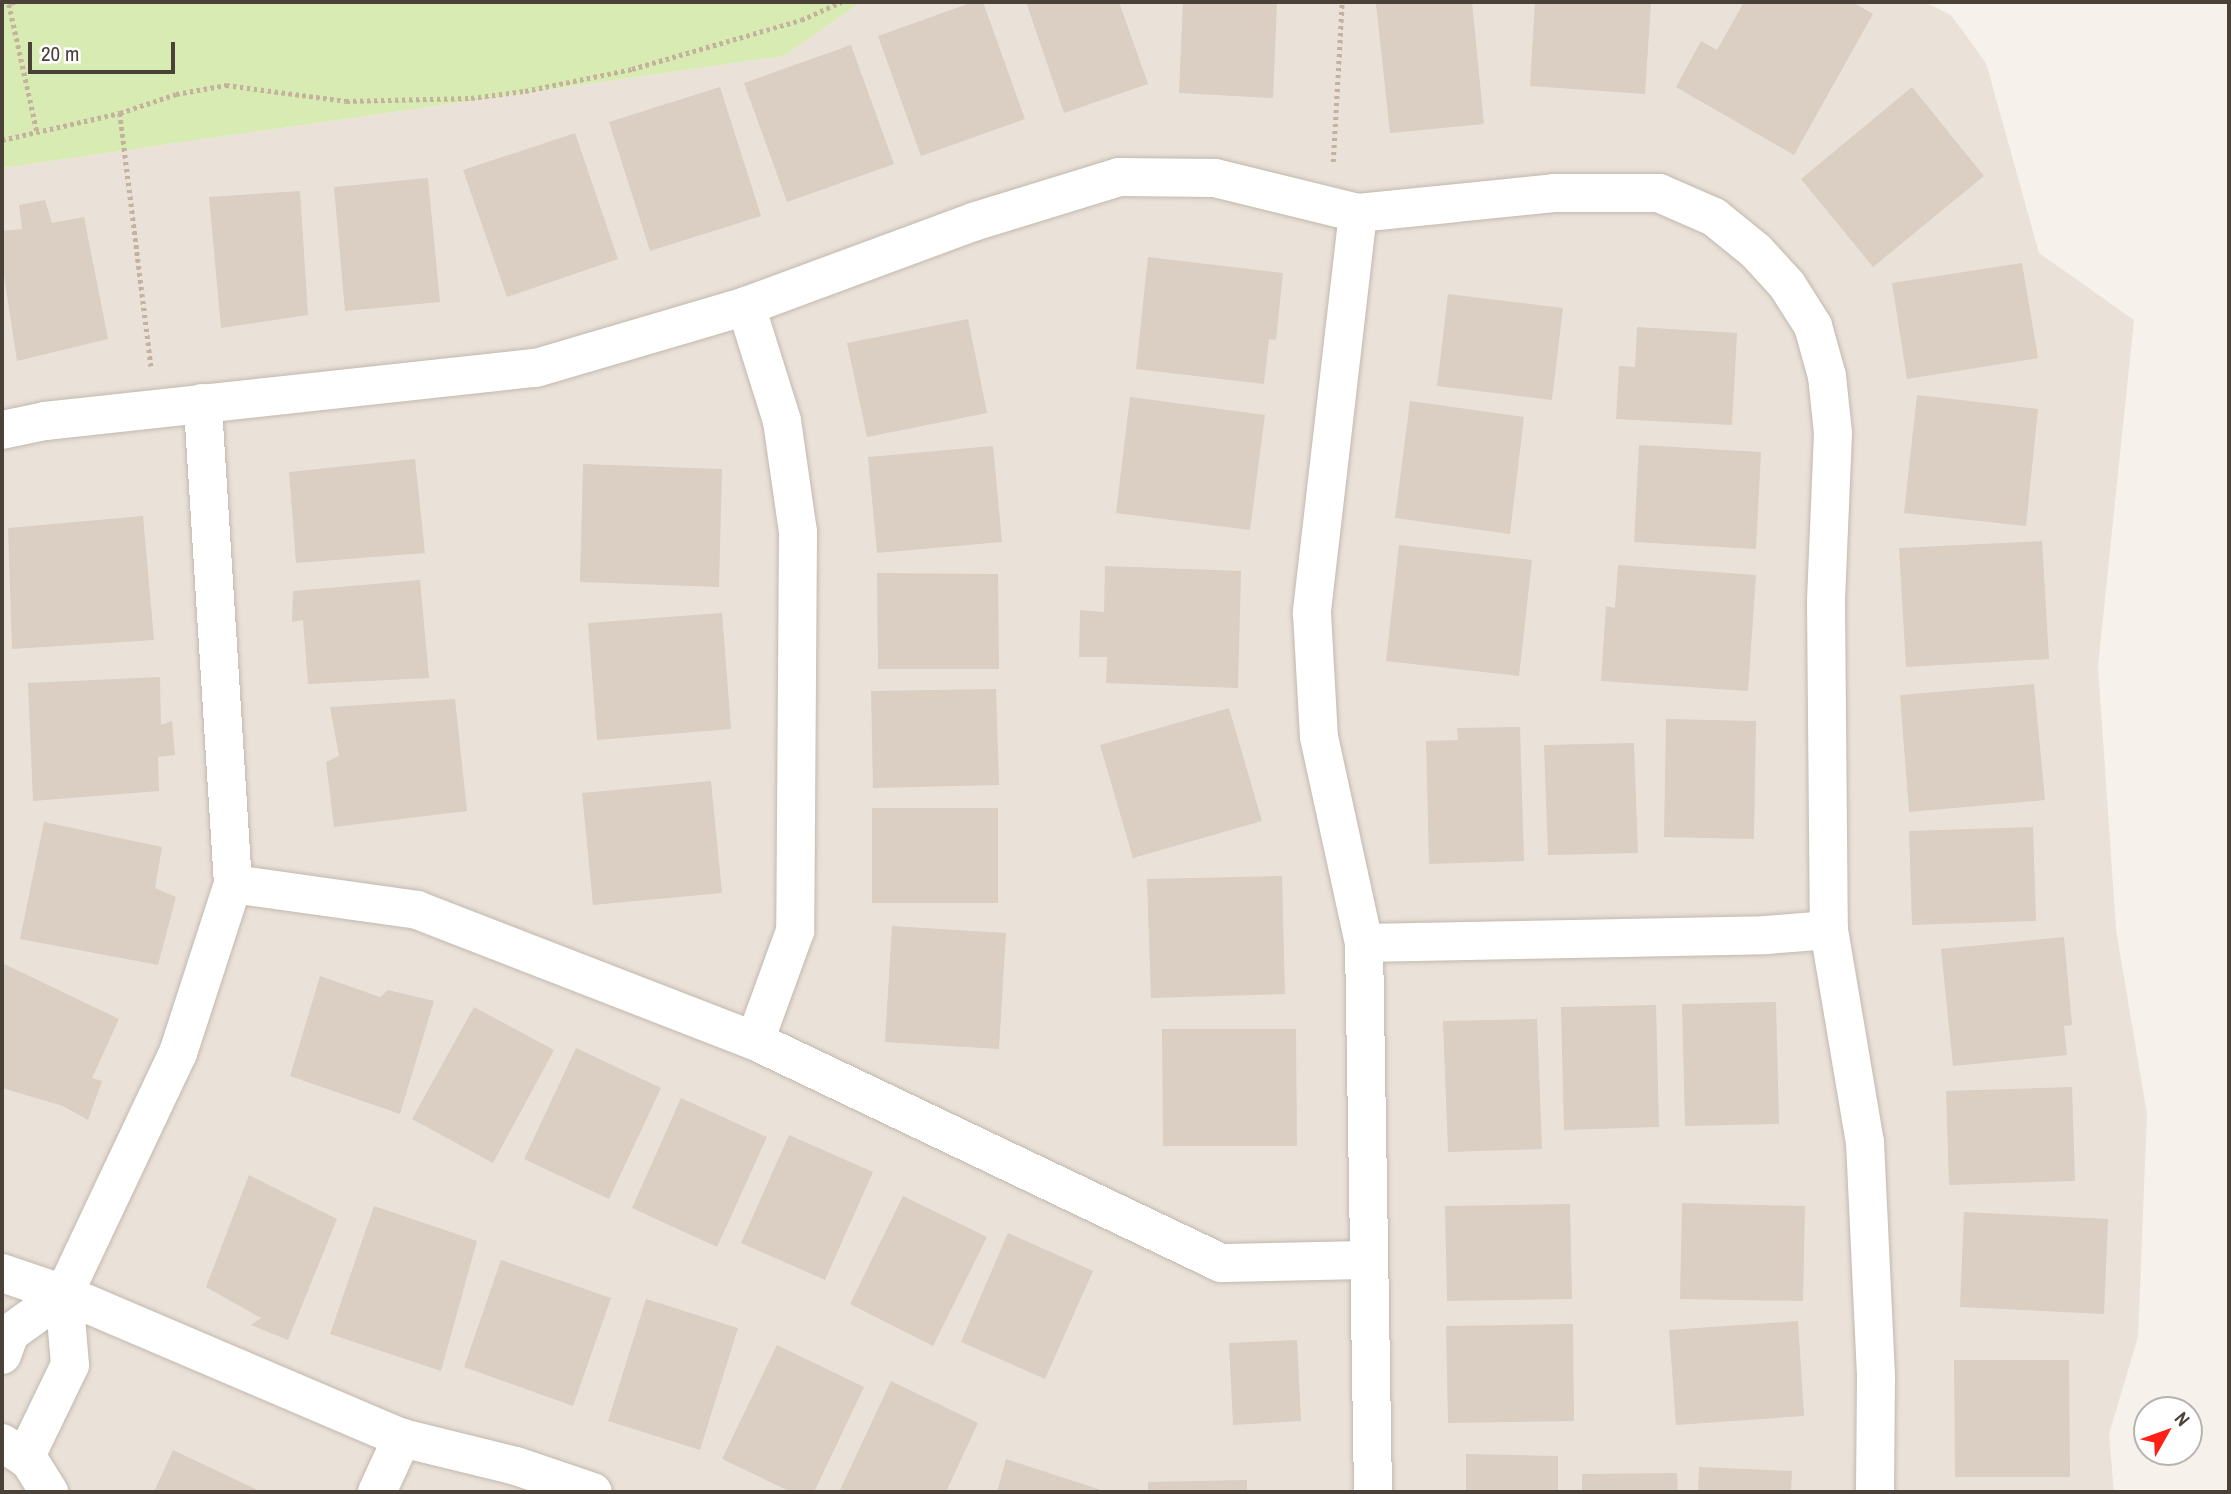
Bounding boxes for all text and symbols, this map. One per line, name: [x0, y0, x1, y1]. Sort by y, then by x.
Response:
scale bar: [32, 28, 178, 72]
text: 20 m: [41, 39, 79, 68]
north arrow: [2133, 1396, 2203, 1466]
text: N: [2169, 1406, 2196, 1431]

